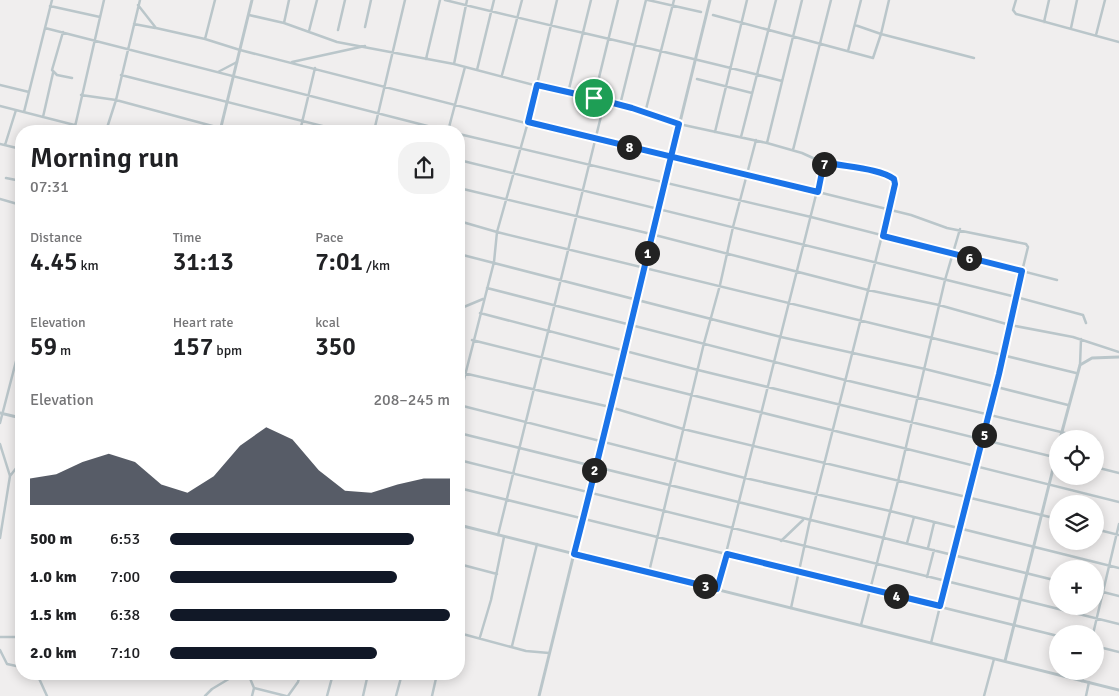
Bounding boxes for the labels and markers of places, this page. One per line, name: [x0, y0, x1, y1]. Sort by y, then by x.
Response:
pin: [573, 77, 615, 119]
pin: 8: [616, 134, 642, 160]
pin: 7: [812, 152, 836, 176]
pin: 1: [634, 240, 660, 266]
pin: 6: [956, 246, 982, 270]
pin: 5: [972, 422, 996, 448]
pin: 2: [582, 458, 606, 482]
pin: 3: [692, 574, 718, 598]
pin: 4: [884, 584, 908, 608]

